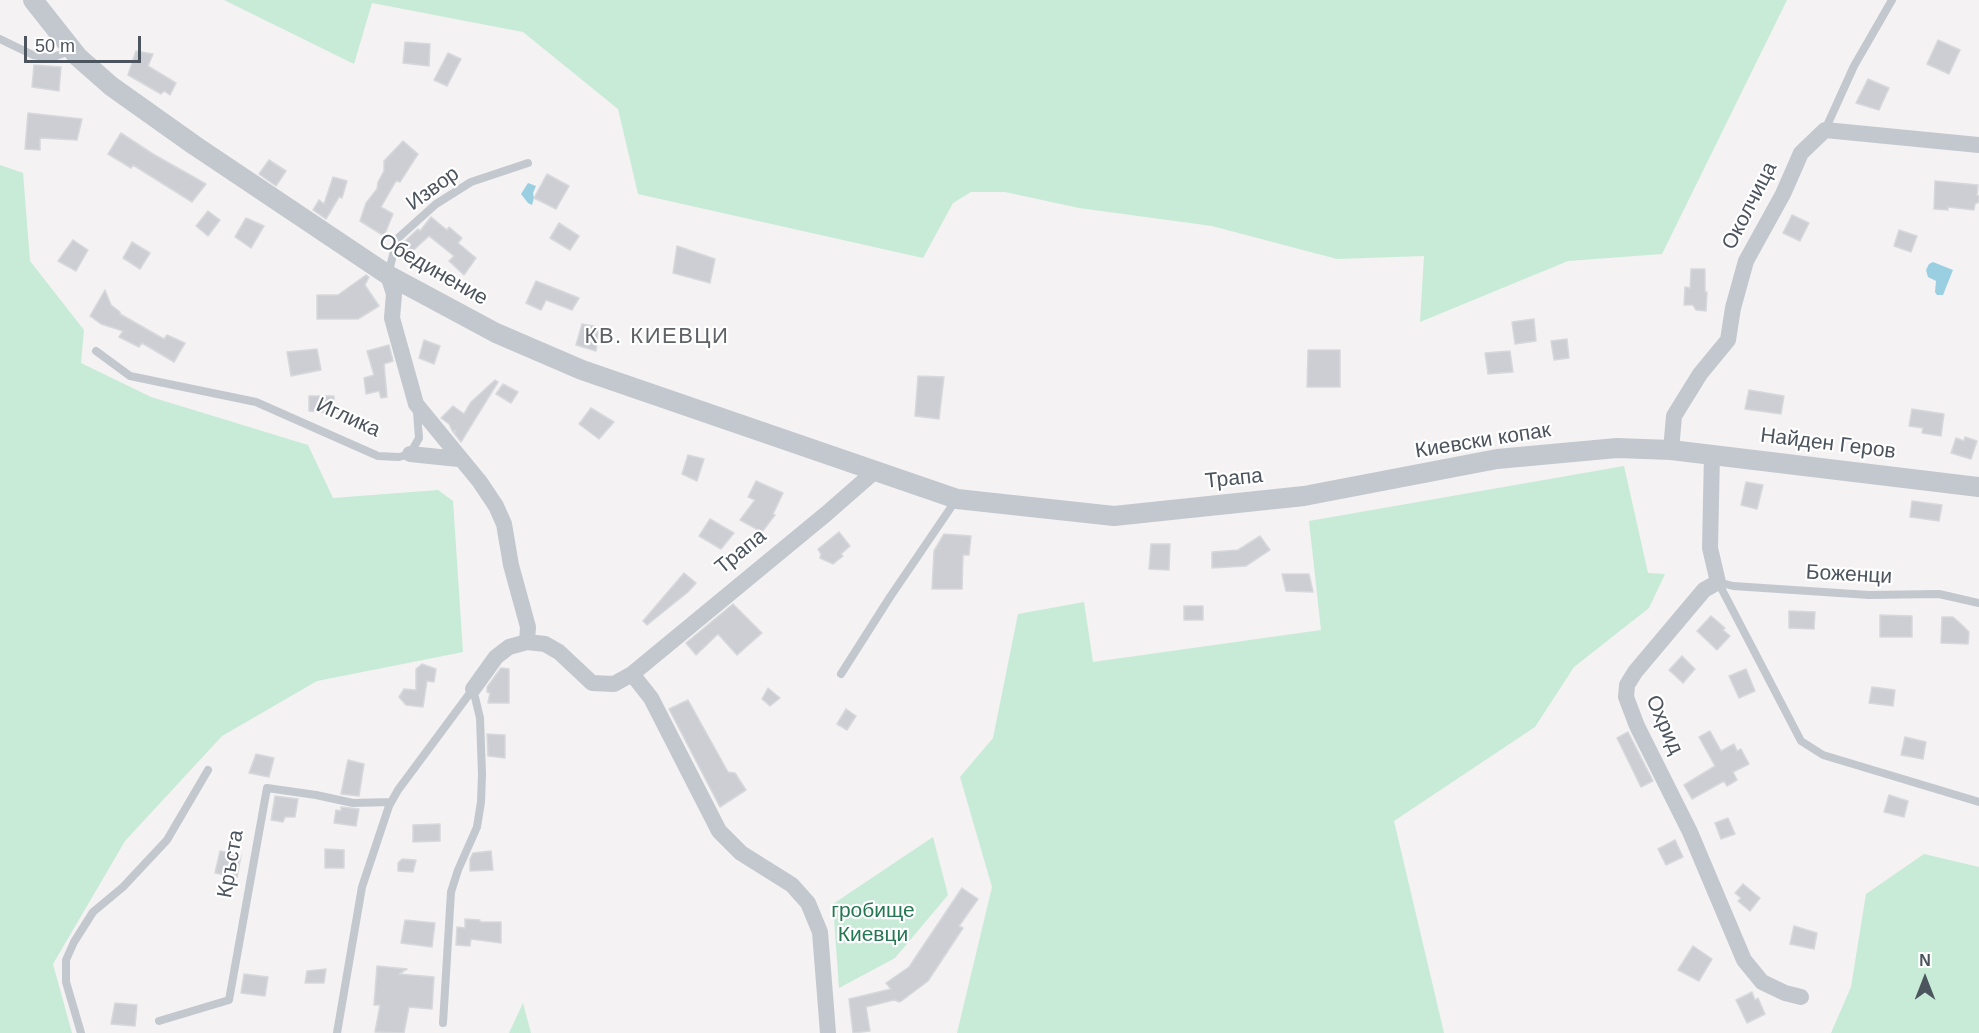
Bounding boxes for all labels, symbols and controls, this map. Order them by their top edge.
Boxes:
scale bar [27,24,144,62]
text: 50 m [35,36,75,56]
street label: Околчица [1717,158,1783,254]
street label: Извор [402,161,464,217]
street label: Обединение [374,229,492,311]
district label: КВ. КИЕВЦИ [585,324,729,350]
street label: Иглика [312,393,384,443]
street label: Киевски копак [1413,418,1553,464]
street label: Найден Геров [1759,423,1897,465]
street label: Трапа [1204,463,1264,495]
street label: Трапа [711,524,771,580]
street label: Боженци [1805,560,1893,590]
street label: Охрид [1640,691,1688,759]
street label: Кръста [213,828,249,900]
park label: гробище Киевци [831,898,915,948]
north arrow [1895,949,1955,1009]
text: N [1919,952,1931,969]

